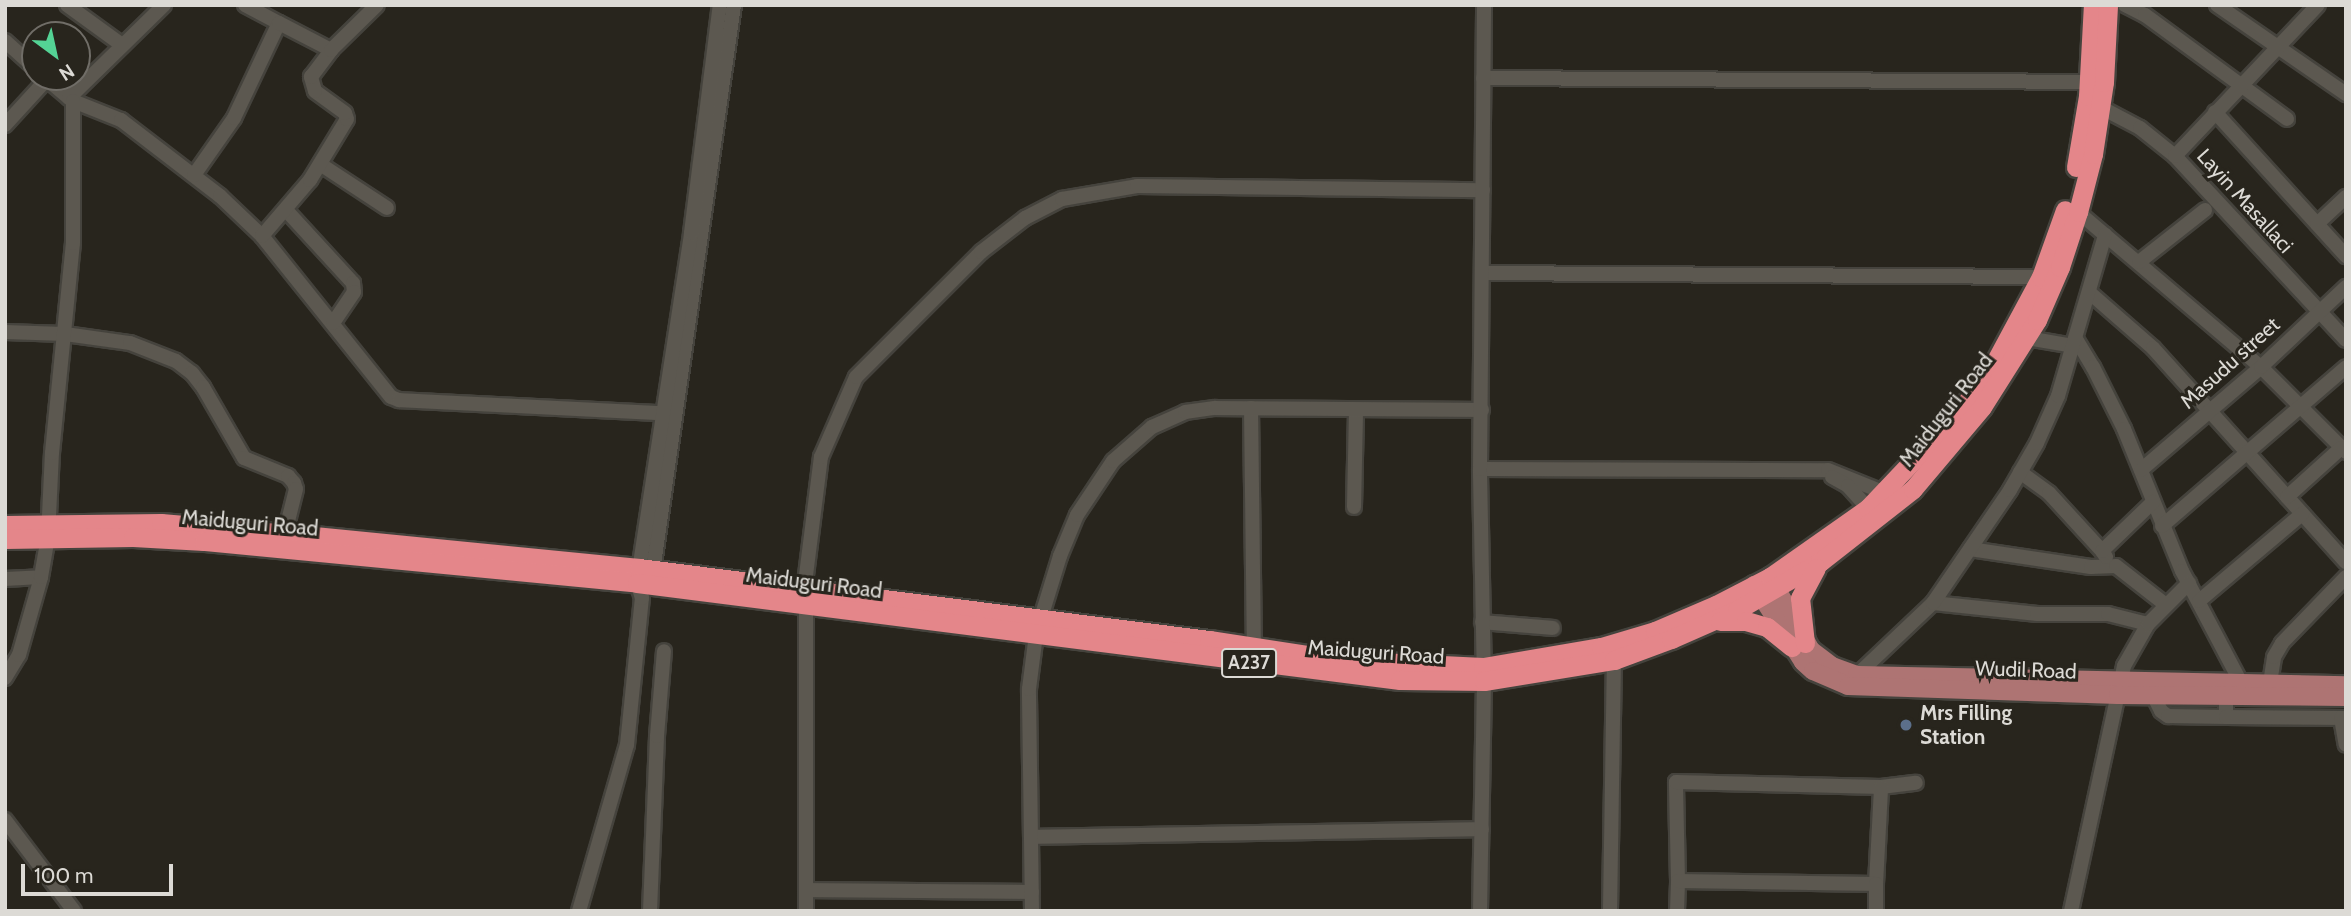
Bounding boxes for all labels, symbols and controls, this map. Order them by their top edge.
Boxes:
north arrow [21,21,91,91]
text: N [55,59,79,86]
street label: Layin Masallaci [2192,144,2298,258]
street label: Masudu street [2175,312,2285,414]
street label: Maiduguri Road [1894,348,1998,472]
street label: Maiduguri Road [181,504,319,542]
street label: Maiduguri Road [745,562,883,604]
street label: Maiduguri Road [1307,635,1445,669]
road number: A237 [1221,648,1277,678]
street label: Wudil Road [1975,656,2077,684]
place label: Mrs Filling Station [1920,700,2012,750]
marker: Mrs Filling Station [1898,717,1914,733]
scale bar [24,850,177,894]
text: 100 m [34,863,93,888]

